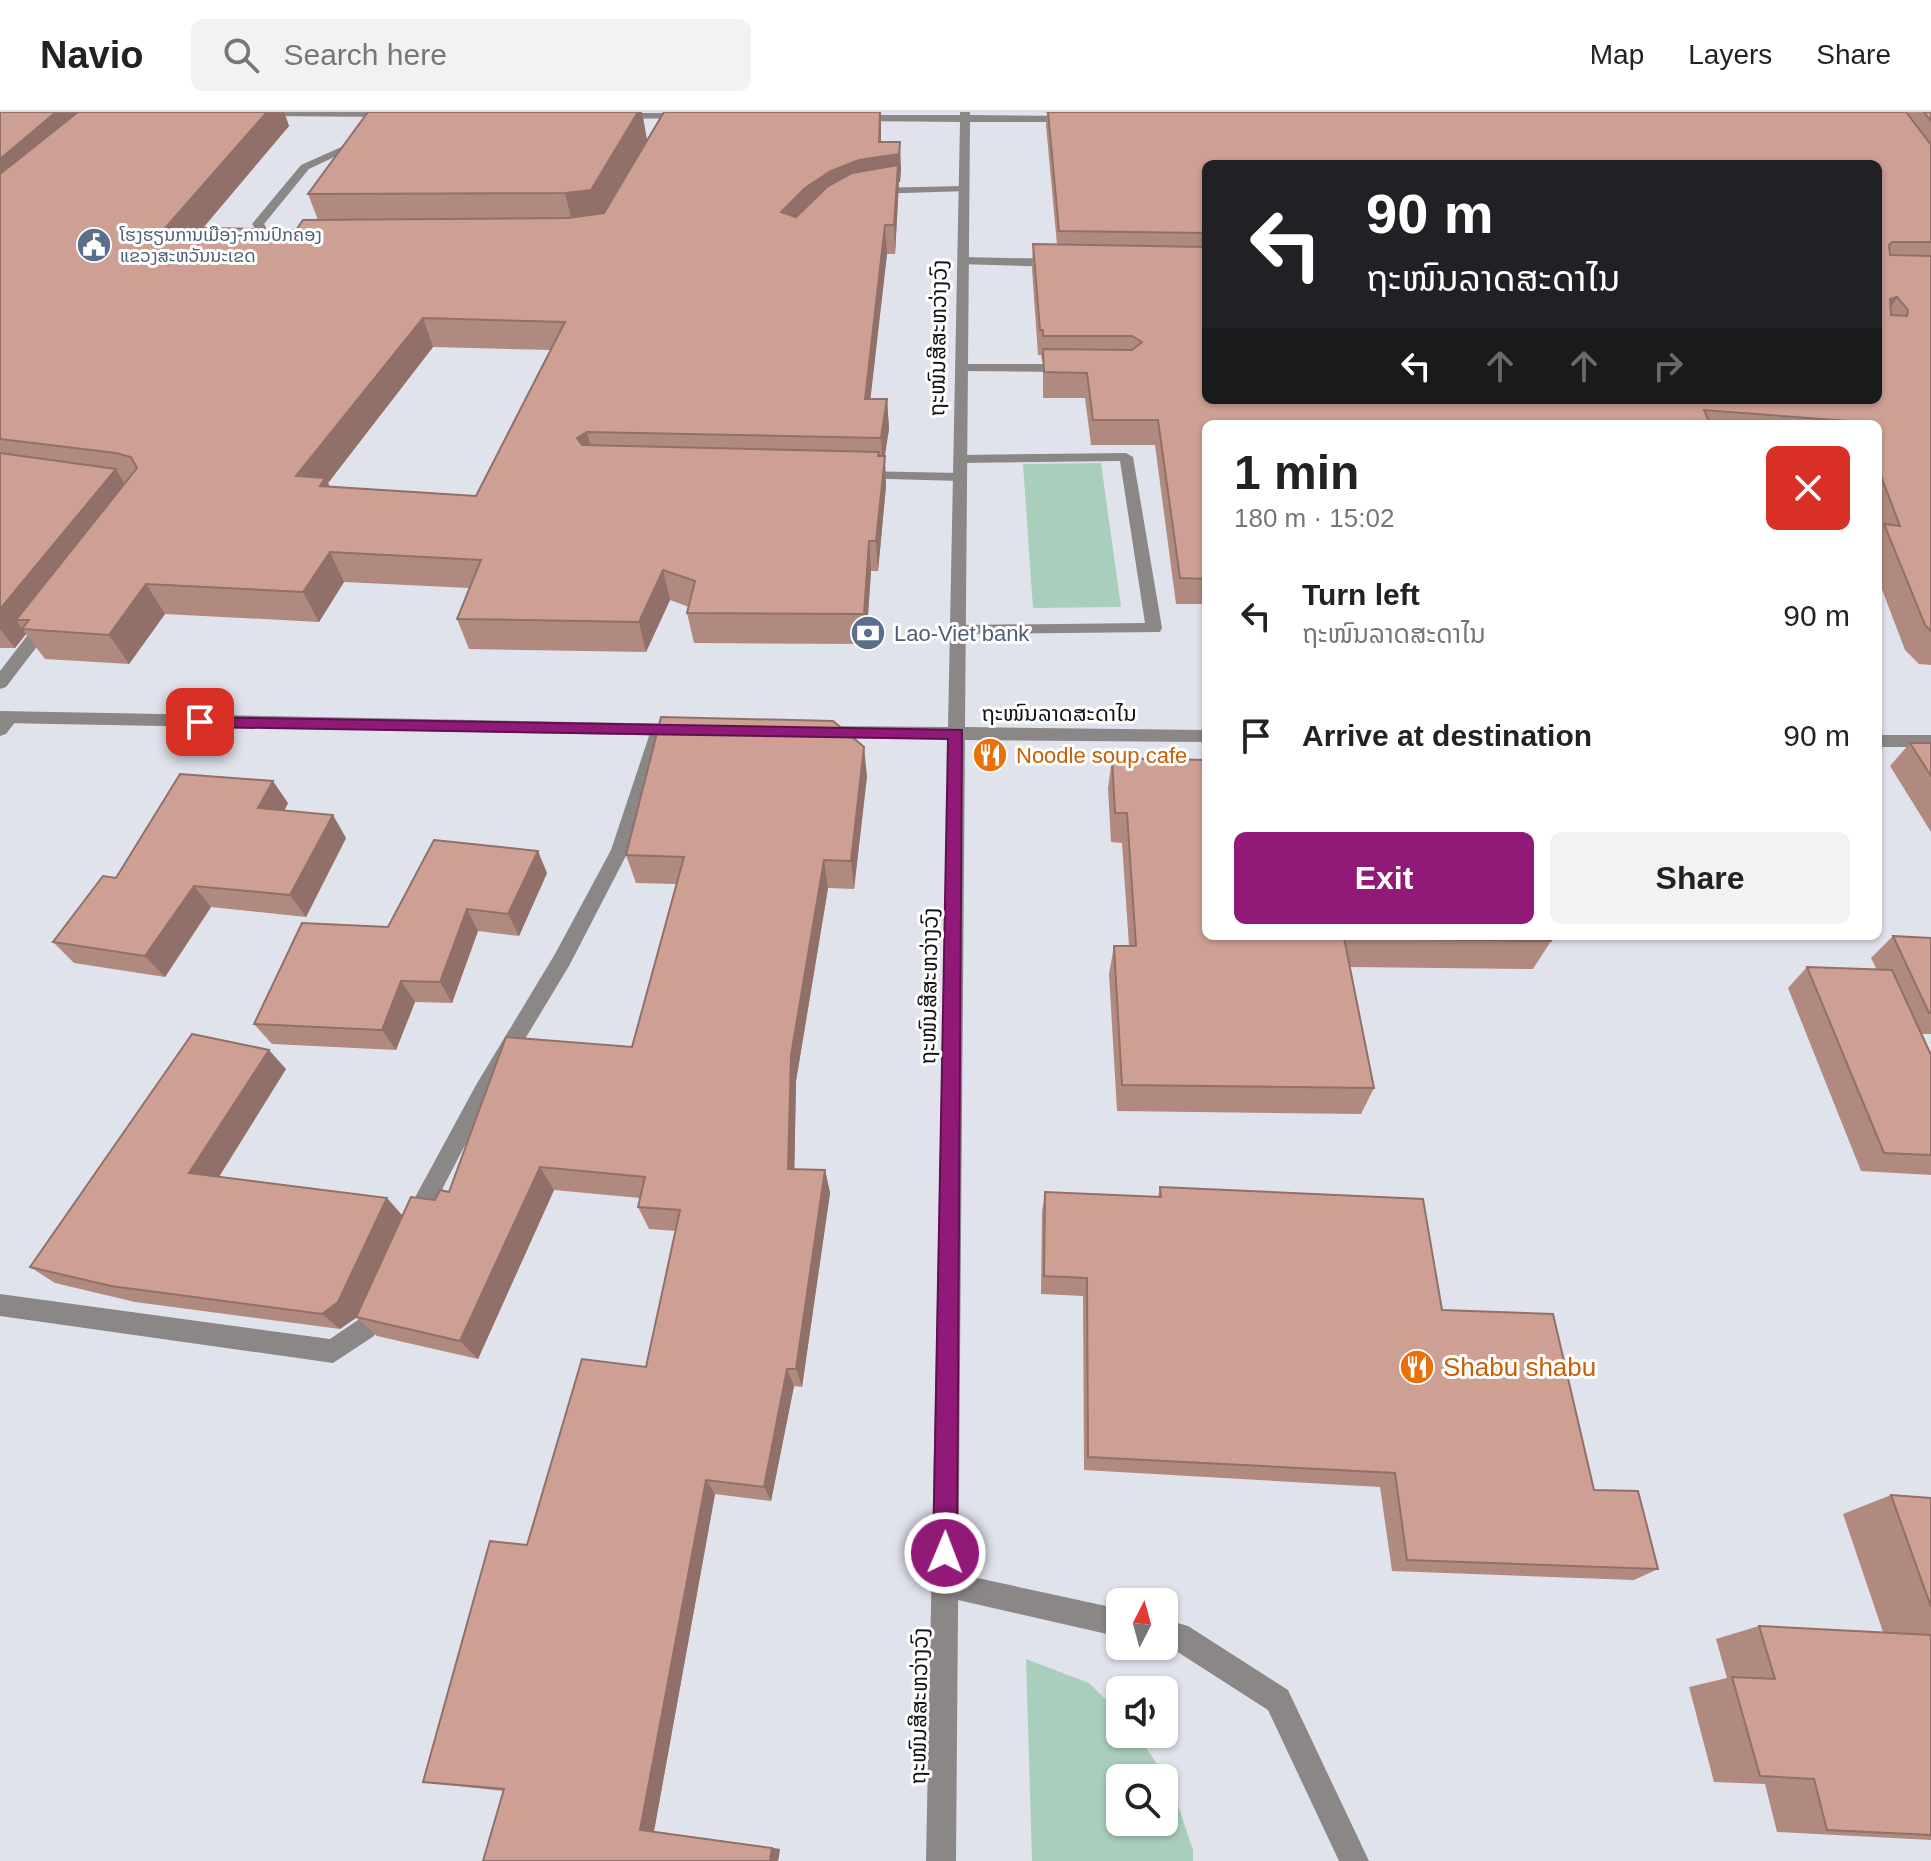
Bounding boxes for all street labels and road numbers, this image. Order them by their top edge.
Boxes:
street label: ຖະໜົນສີສະຫວ່າງວົງ [924,259,952,417]
street label: ຖະໜົນລາດສະດາໄນ [981,701,1137,726]
street label: ຖະໜົນສີສະຫວ່າງວົງ [915,907,943,1065]
street label: ຖະໜົນສີສະຫວ່າງວົງ [905,1627,933,1785]

